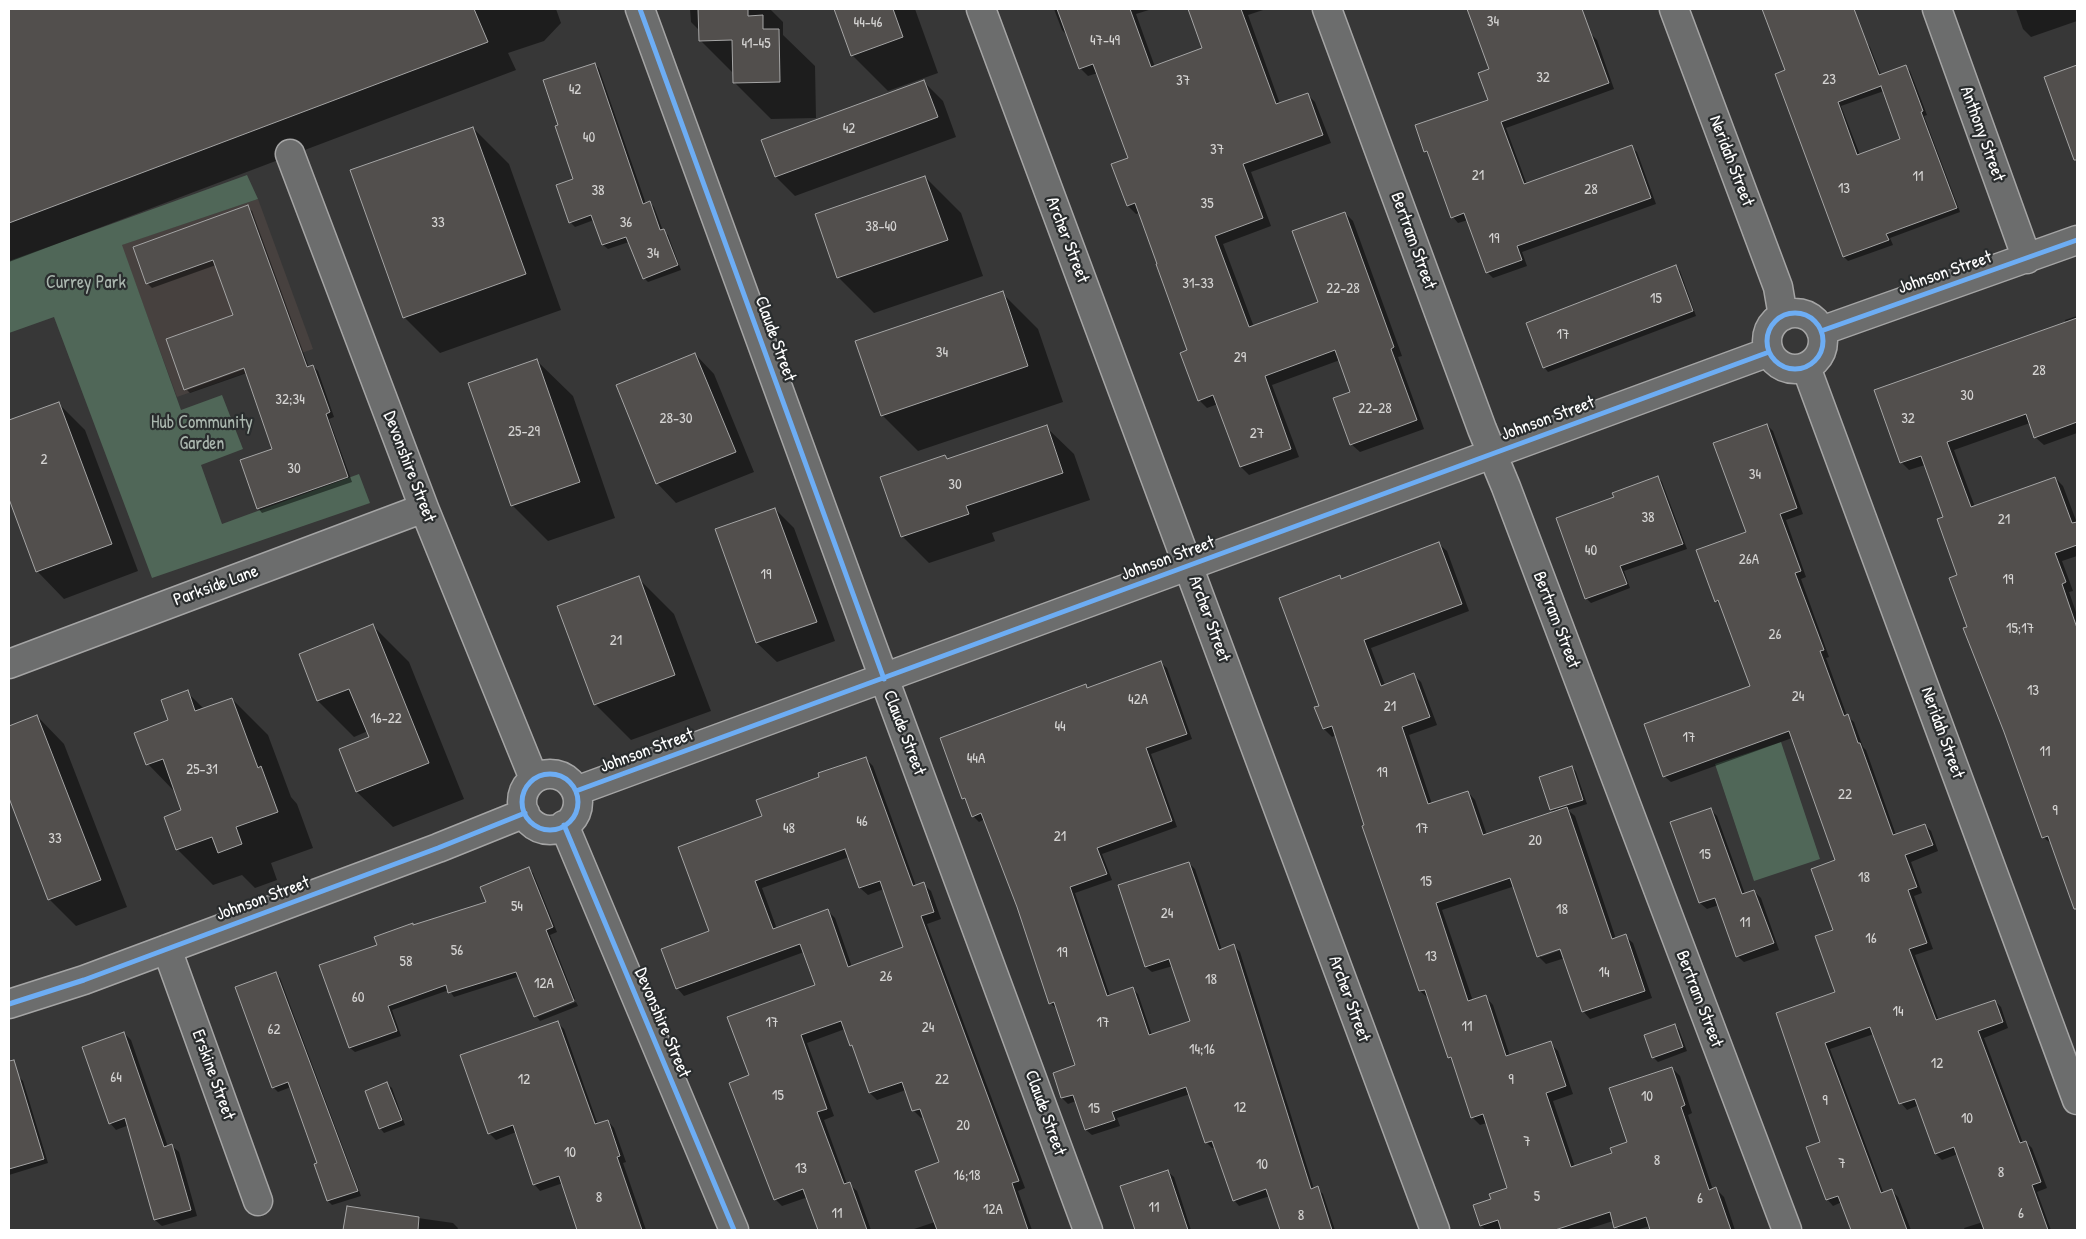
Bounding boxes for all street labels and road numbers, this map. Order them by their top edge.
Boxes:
street label: Anthony Street [1955,83,2009,185]
street label: Neridah Street [1704,113,1758,209]
street label: Bertram Street [1385,190,1441,292]
street label: Archer Street [1041,194,1093,286]
street label: Johnson Street [1895,247,1995,299]
street label: Claude Street [750,293,800,385]
street label: Johnson Street [1498,392,1598,446]
street label: Devonshire Street [378,409,440,525]
street label: Johnson Street [1118,532,1218,586]
street label: Parkside Lane [171,561,261,611]
street label: Bertram Street [1528,569,1584,671]
street label: Archer Street [1183,573,1235,665]
street label: Neridah Street [1916,684,1968,782]
street label: Claude Street [878,688,930,778]
street label: Johnson Street [597,724,697,778]
street label: Johnson Street [213,872,313,926]
street label: Bertram Street [1671,948,1727,1050]
street label: Archer Street [1323,953,1375,1045]
street label: Devonshire Street [629,965,695,1081]
street label: Erskine Street [187,1027,239,1123]
street label: Claude Street [1020,1067,1070,1159]

